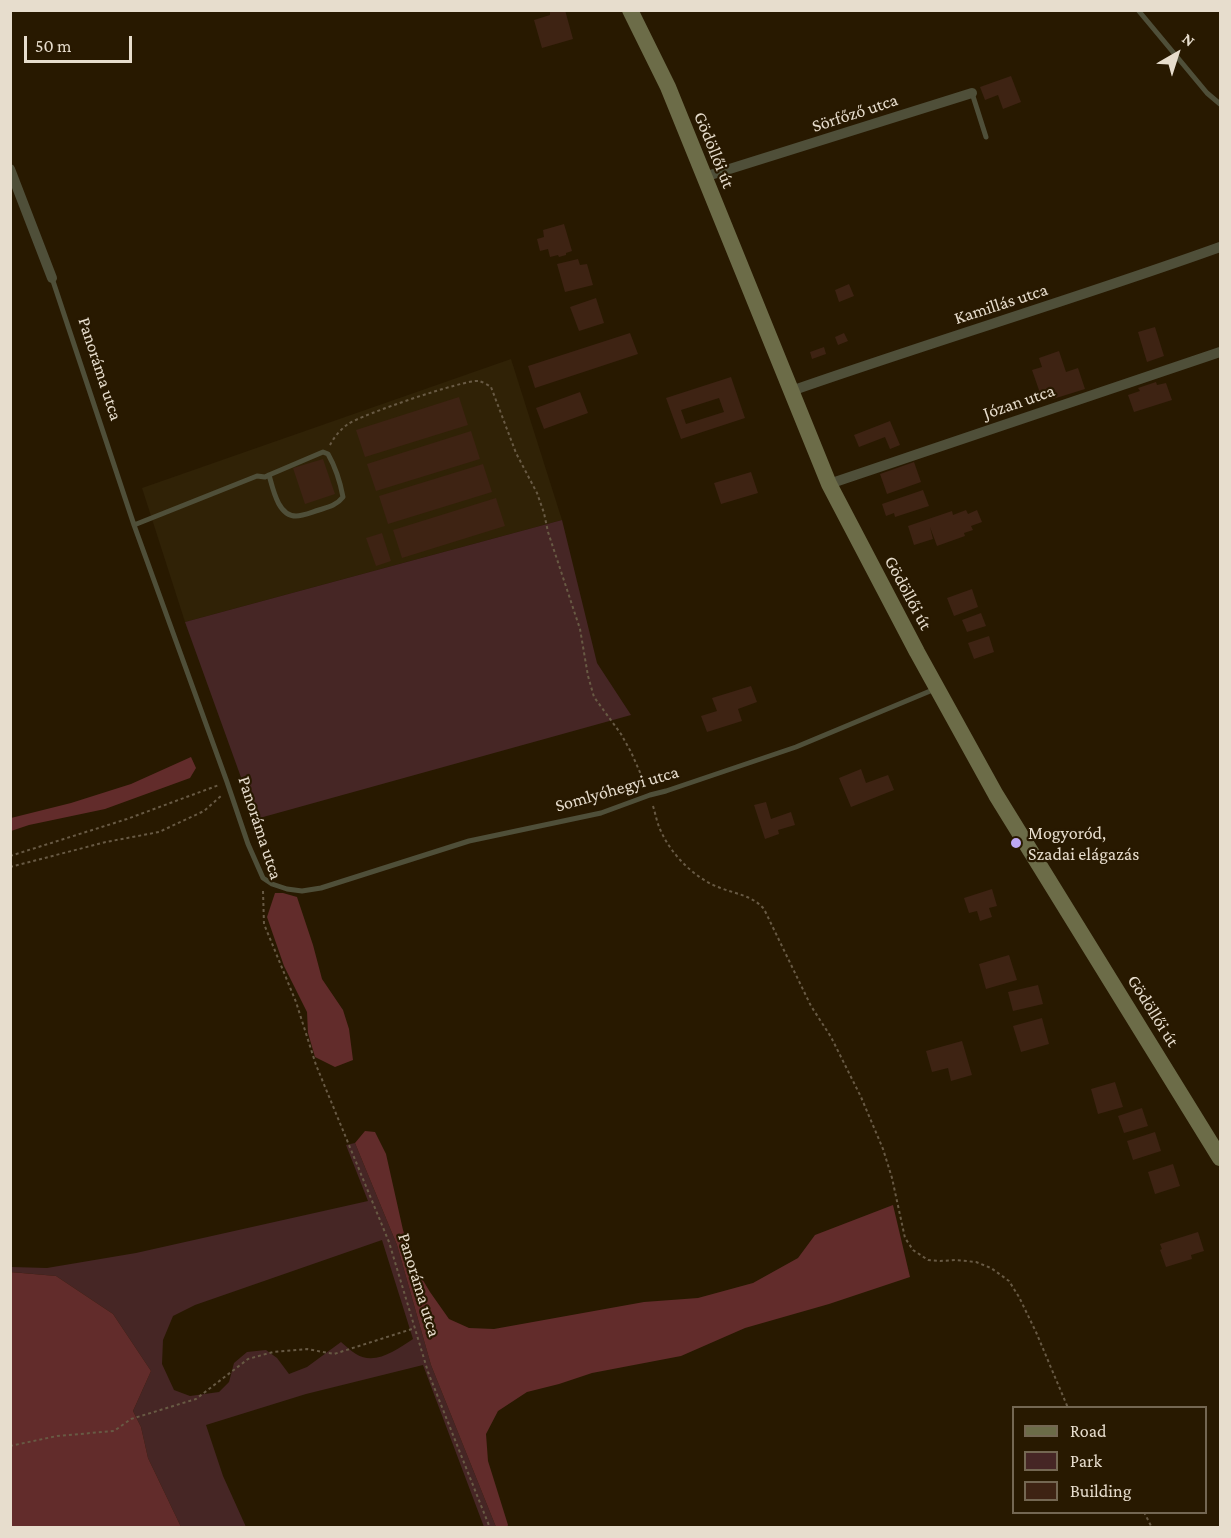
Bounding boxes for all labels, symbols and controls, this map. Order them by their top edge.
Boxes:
scale bar [27,24,135,62]
north arrow [1147,24,1207,84]
text: N [1179,30,1198,50]
text: 50 m [35,36,72,56]
street label: Sörfőző utca [809,89,901,137]
street label: Gödöllői út [689,109,739,191]
street label: Kamillás utca [951,279,1051,329]
street label: Panoráma utca [73,315,127,423]
street label: Józan utca [980,380,1058,424]
street label: Gödöllői út [880,552,936,634]
street label: Somlyóhegyi utca [553,761,681,817]
street label: Panoráma utca [233,774,287,882]
place label: Mogyoród, Szadai elágazás [1028,822,1139,864]
marker: Mogyoród, Szadai elágazás [1009,836,1023,850]
street label: Gödöllői út [1122,971,1184,1051]
street label: Panoráma utca [393,1230,445,1340]
legend [1012,1406,1207,1514]
text: Road [1070,1421,1107,1441]
text: Park [1070,1451,1102,1471]
text: Building [1070,1481,1131,1501]

